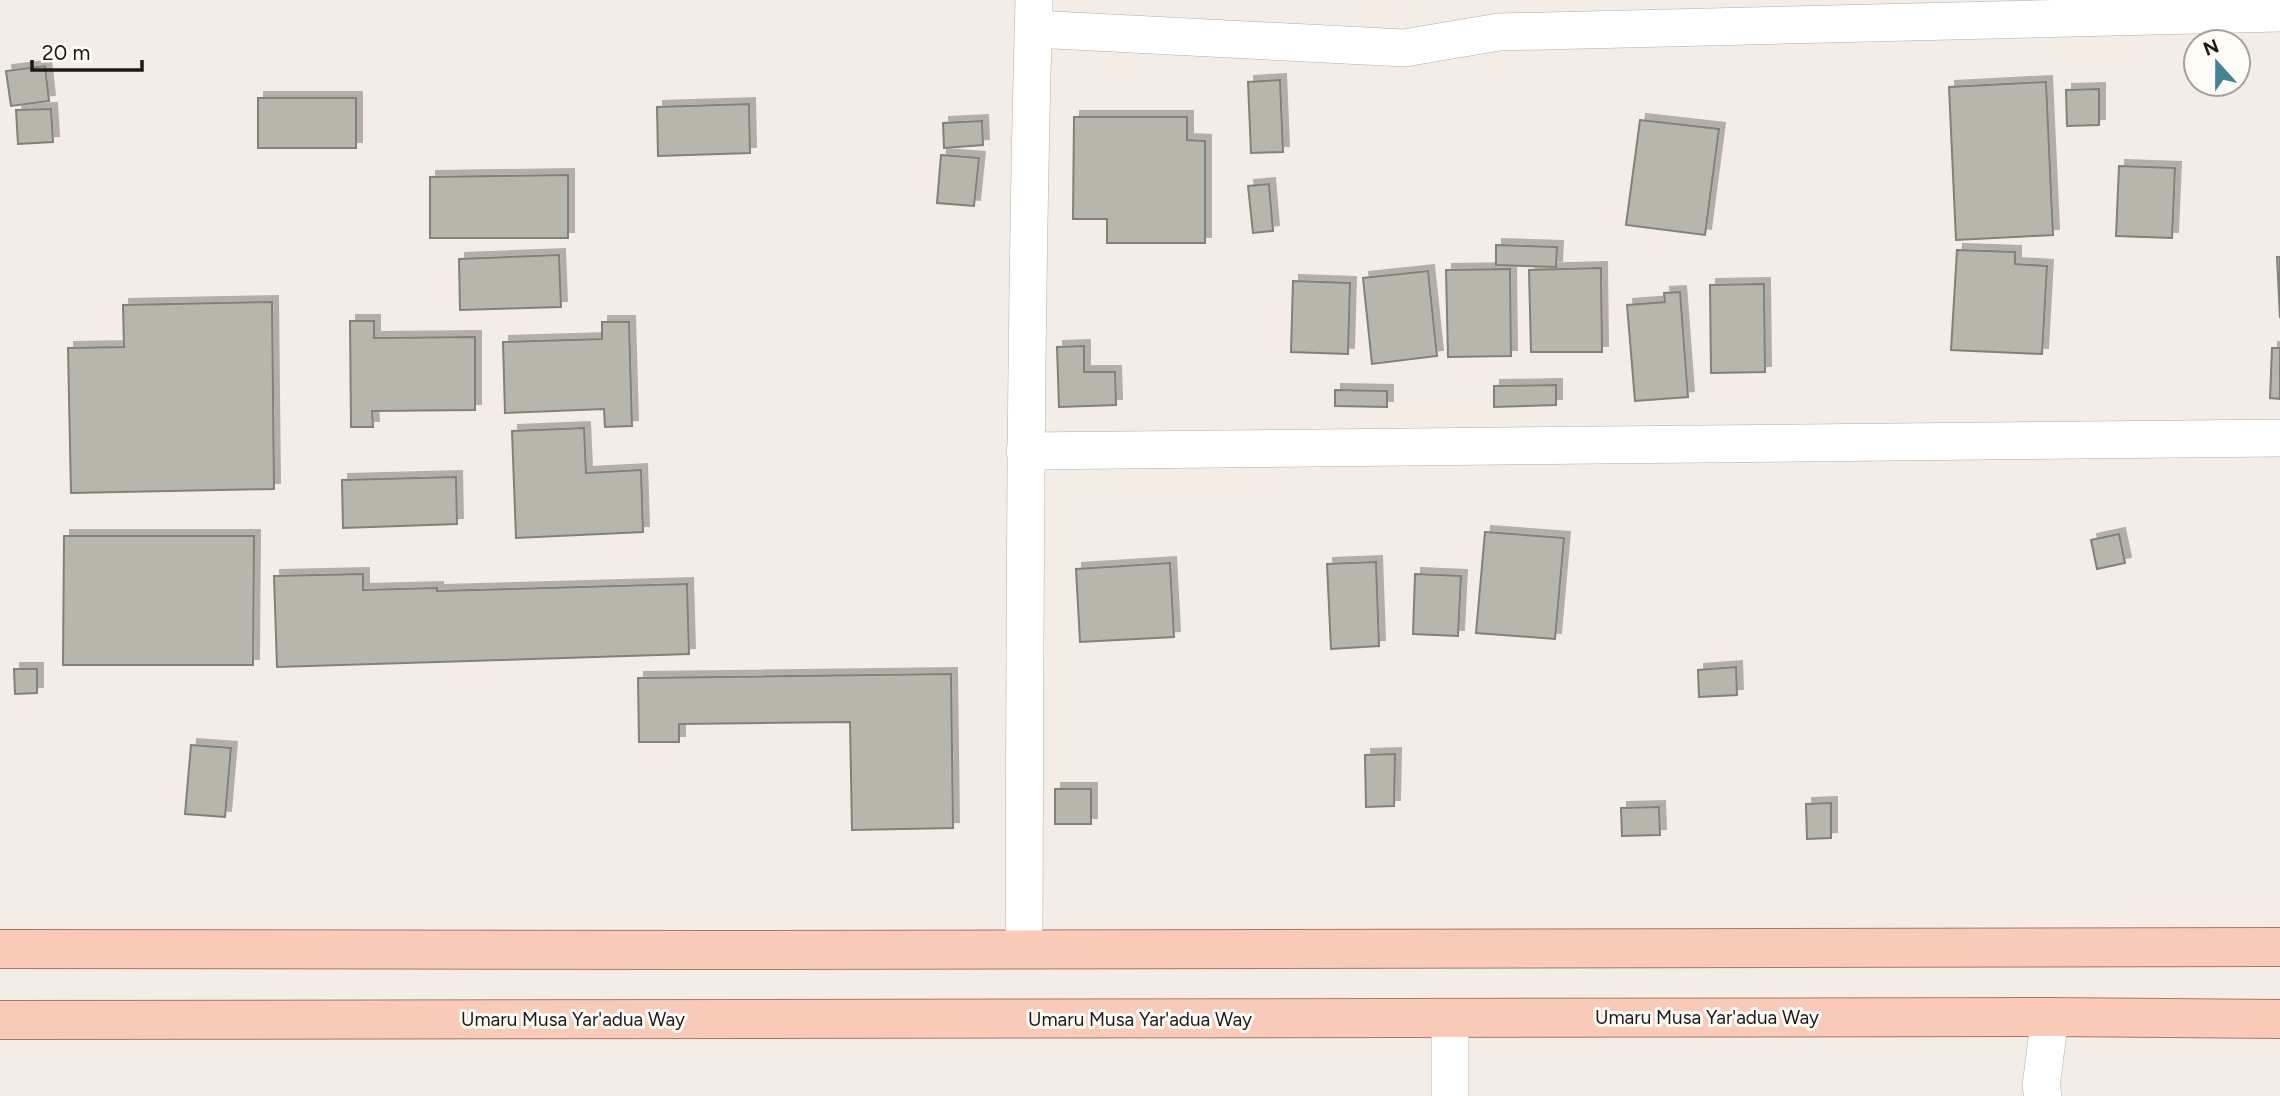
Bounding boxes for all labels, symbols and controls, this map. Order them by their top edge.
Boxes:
scale bar [32,28,142,72]
north arrow [2182,28,2252,98]
text: N [2200,34,2222,61]
text: 20 m [42,40,90,65]
street label: Umaru Musa Yar'adua Way [1595,1006,1819,1029]
street label: Umaru Musa Yar'adua Way [461,1008,685,1031]
street label: Umaru Musa Yar'adua Way [1028,1008,1252,1031]

